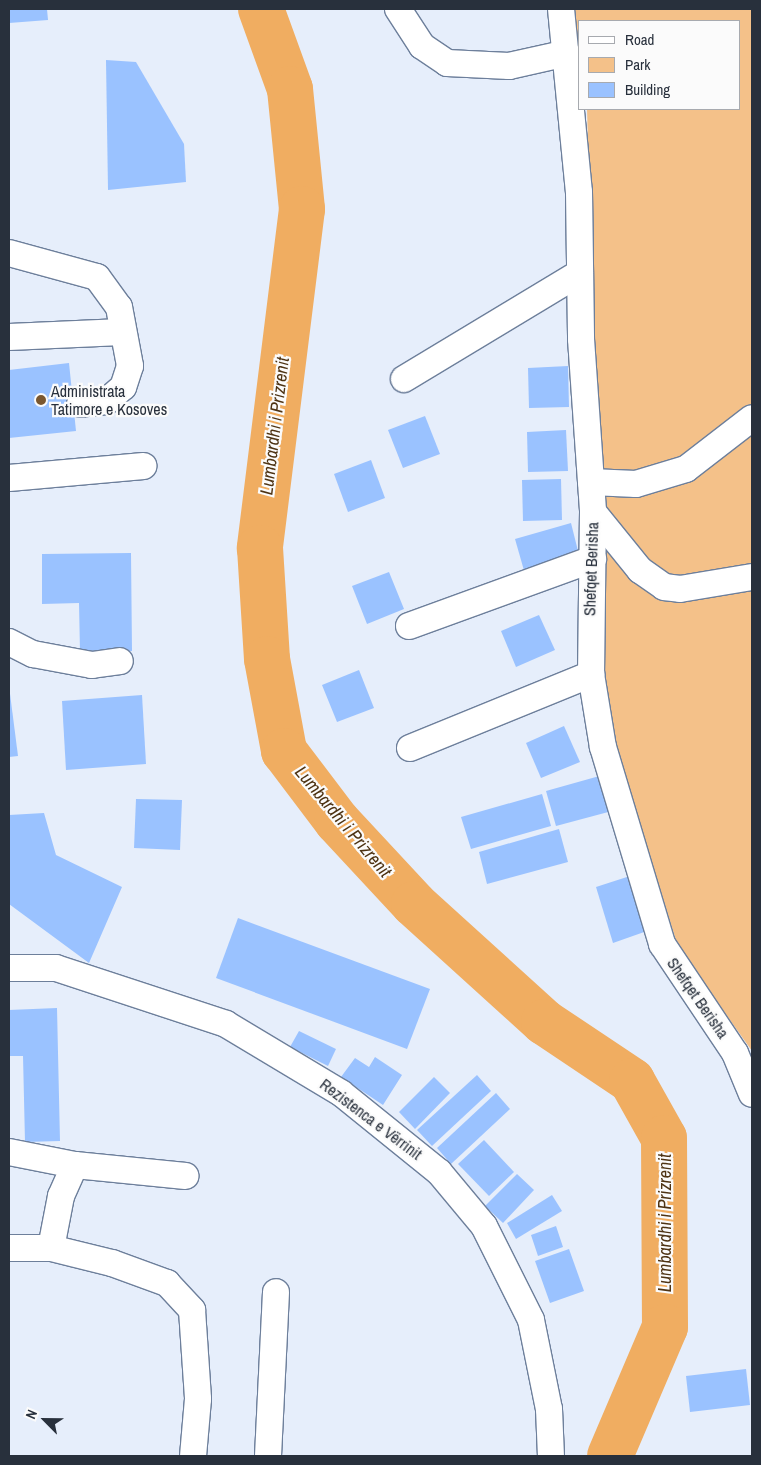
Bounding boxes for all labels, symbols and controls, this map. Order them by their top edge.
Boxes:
legend [578,20,741,110]
text: Road [625,29,654,50]
text: Park [625,54,650,75]
text: Building [625,79,670,100]
water label: Lumbardhi i Prizrenit [256,356,294,496]
place label: Administrata Tatimore e Kosoves [51,381,167,419]
marker: Administrata Tatimore e Kosoves [35,394,47,406]
street label: Shefqet Berisha [580,522,602,616]
water label: Lumbardhi i Prizrenit [290,762,396,882]
street label: Shefqet Berisha [663,954,733,1042]
street label: Rezistenca e Vërrinit [316,1074,426,1164]
water label: Lumbardhi i Prizrenit [654,1154,676,1292]
north arrow [20,1395,70,1445]
text: N [21,1407,41,1421]

